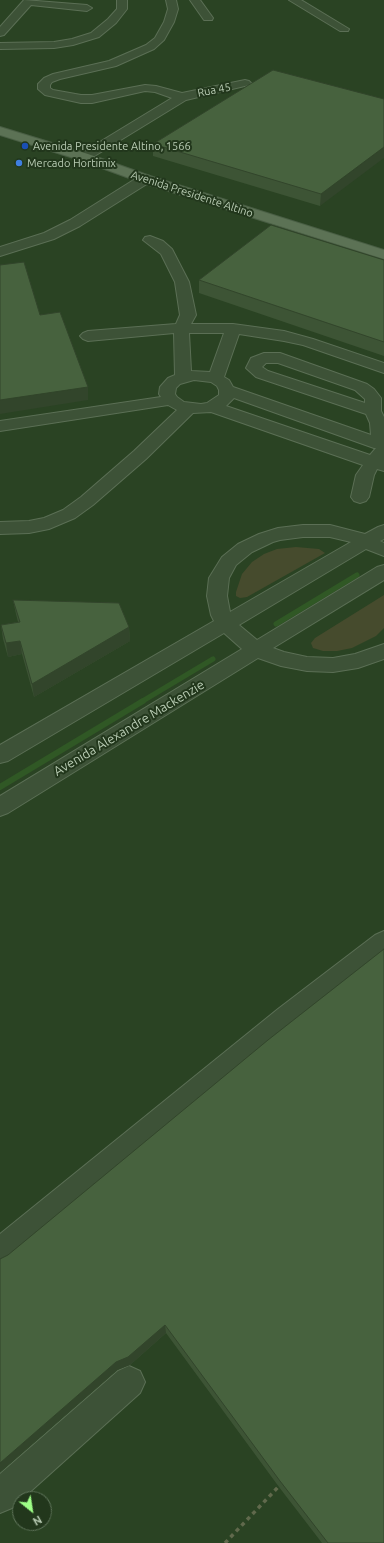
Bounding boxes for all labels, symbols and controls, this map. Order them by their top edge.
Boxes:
street label: Rua 45 [196,80,232,100]
place label: Avenida Presidente Altino, 1566 [33,139,191,153]
marker: Avenida Presidente Altino, 1566 [20,141,30,151]
place label: Mercado Hortimix [27,156,116,170]
marker: Mercado Hortimix [14,158,24,168]
street label: Avenida Presidente Altino [129,168,255,220]
street label: Avenida Alexandre Mackenzie [51,677,207,779]
north arrow [12,1491,52,1531]
text: N [31,1513,44,1528]

